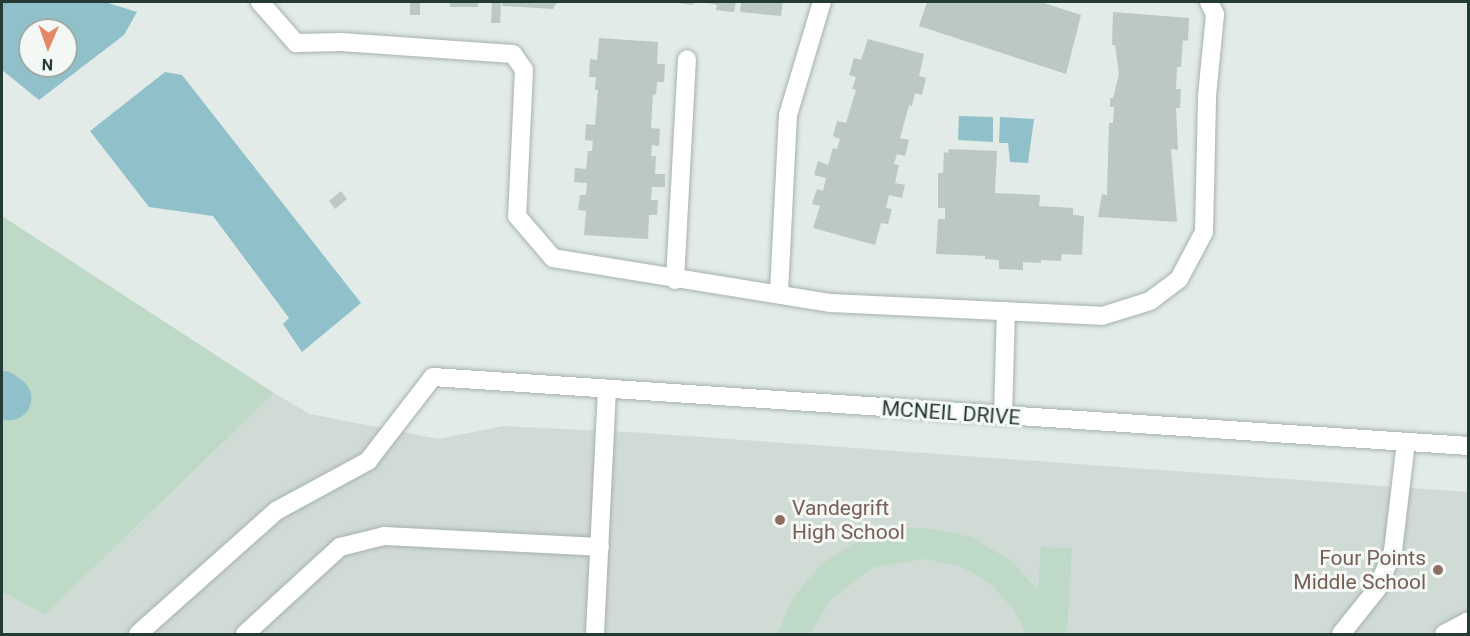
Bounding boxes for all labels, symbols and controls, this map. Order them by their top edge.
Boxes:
north arrow [18,18,78,78]
text: N [41,55,53,74]
street label: MCNEIL DRIVE [881,396,1021,430]
place label: Vandegrift High School [792,495,905,545]
marker: Vandegrift High School [773,513,787,527]
place label: Four Points Middle School [1293,545,1426,595]
marker: Four Points Middle School [1431,563,1445,577]

